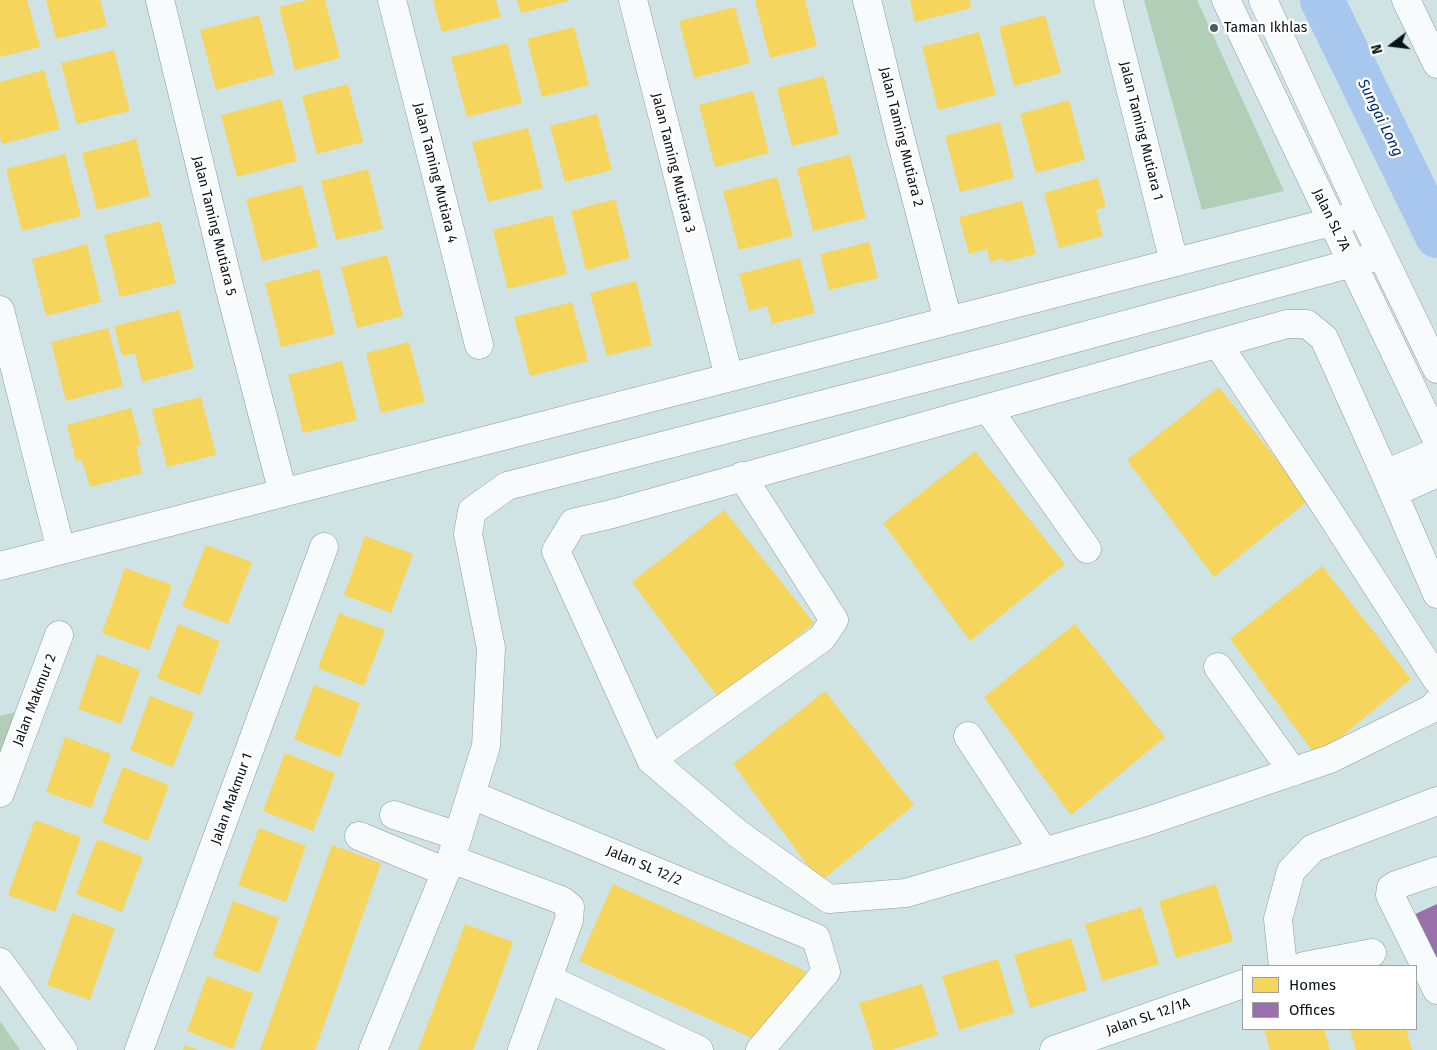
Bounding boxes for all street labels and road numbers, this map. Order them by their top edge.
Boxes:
street label: Jalan Taming Mutiara 1 [1116,60,1166,202]
street label: Jalan Taming Mutiara 2 [876,65,926,209]
street label: Jalan Taming Mutiara 3 [647,91,699,235]
street label: Jalan Taming Mutiara 4 [409,101,461,245]
street label: Jalan Taming Mutiara 5 [188,154,240,298]
street label: Jalan SL 7A [1309,186,1353,254]
street label: Jalan Makmur 2 [10,652,60,748]
street label: Jalan Makmur 1 [208,751,256,847]
street label: Jalan SL 12/2 [604,843,684,889]
street label: Jalan SL 12/1A [1104,995,1192,1039]

